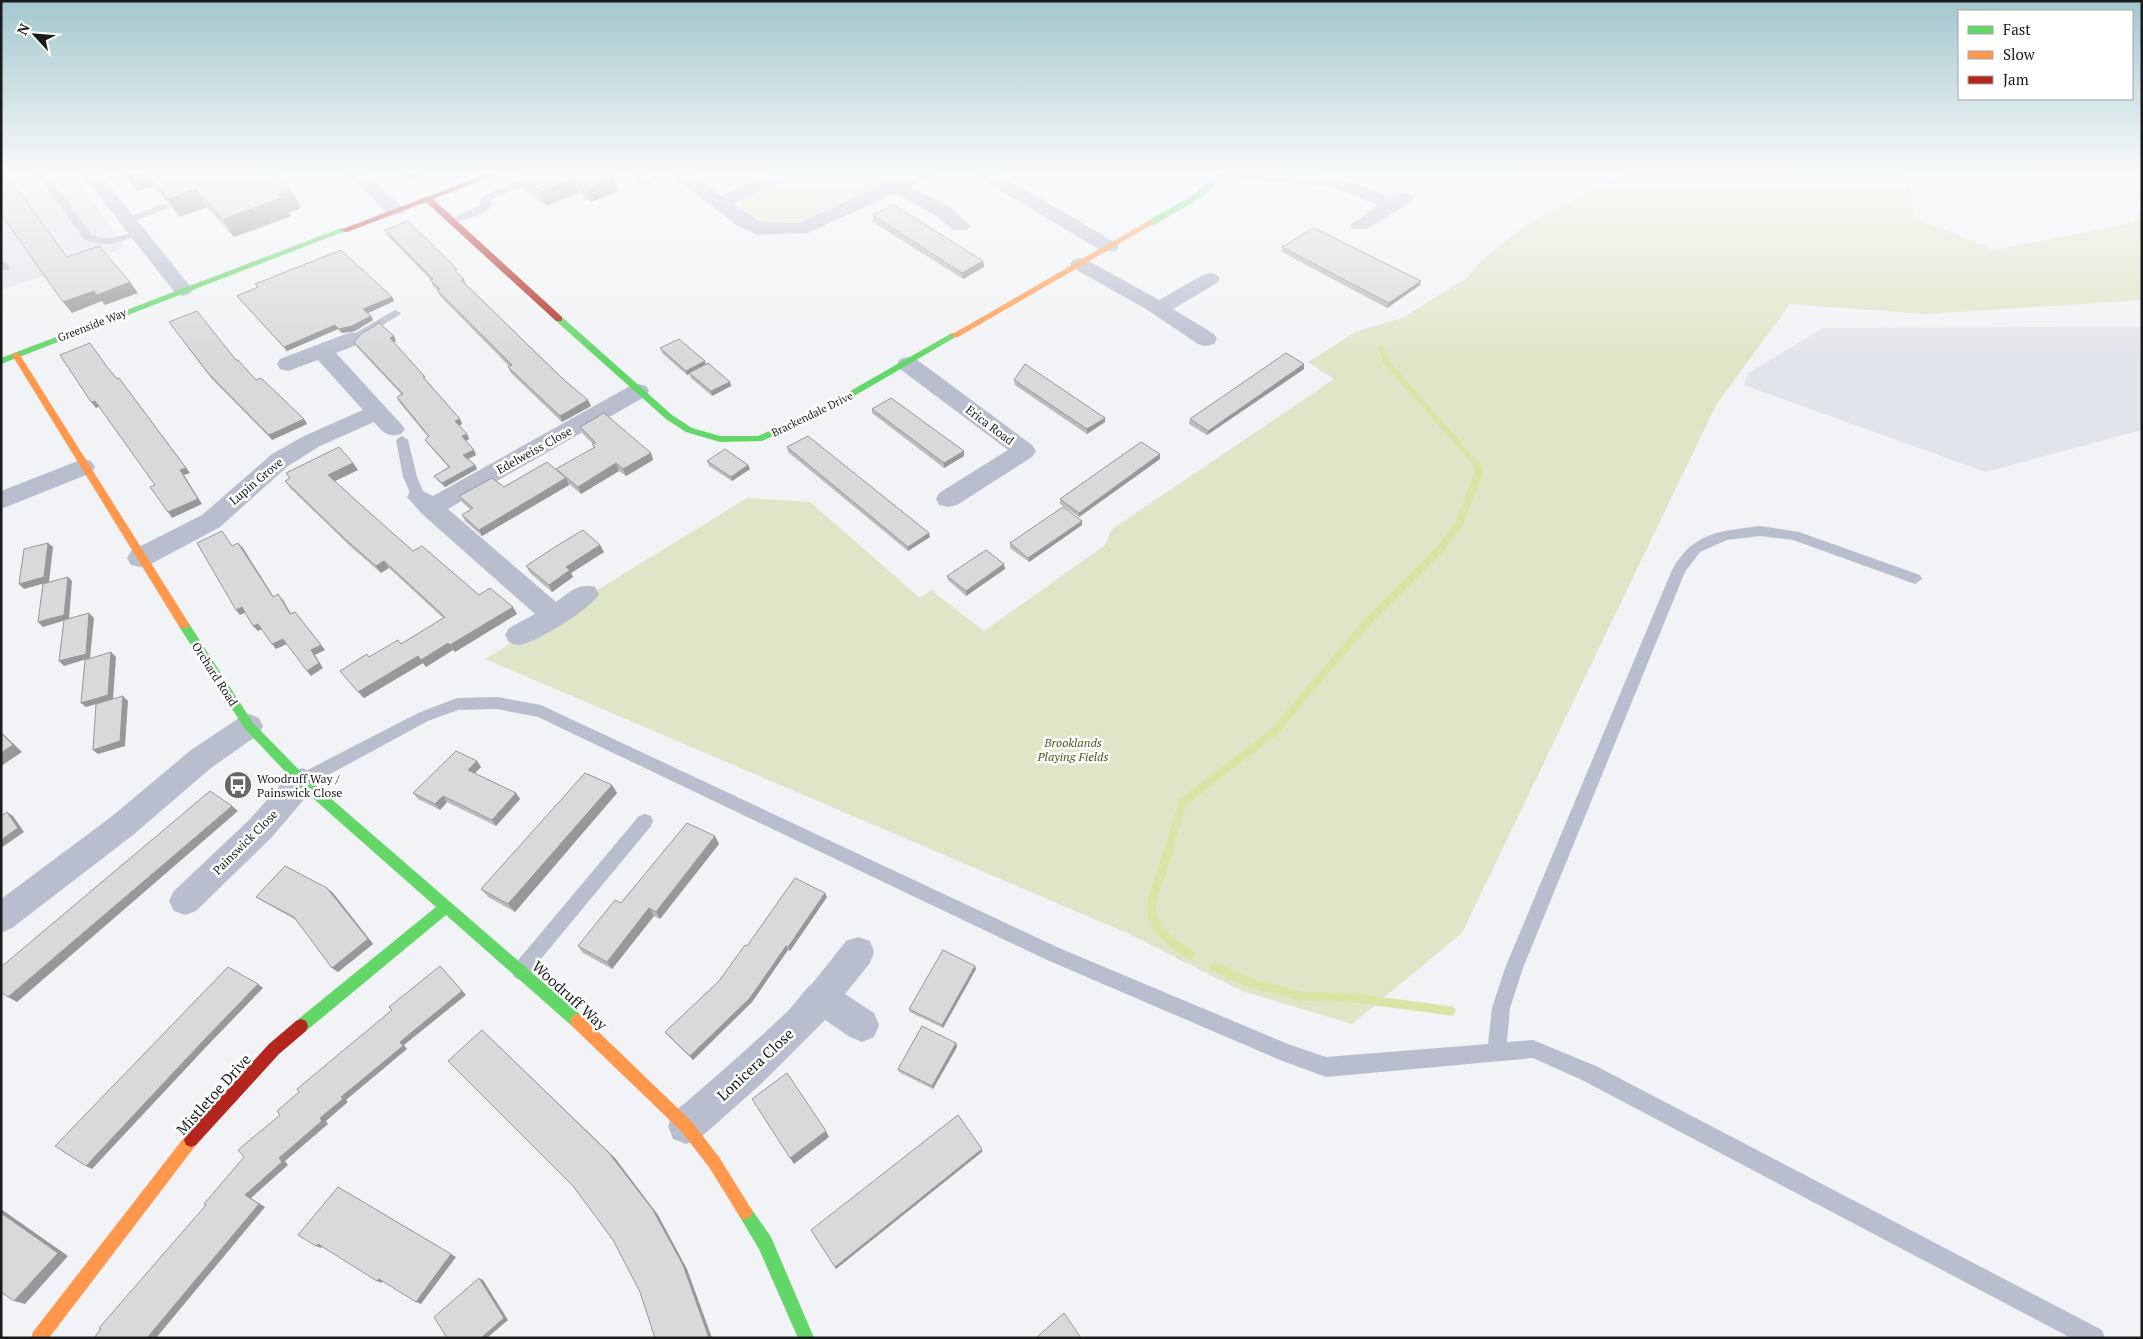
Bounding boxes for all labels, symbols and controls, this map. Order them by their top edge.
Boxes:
north arrow [10,10,60,60]
legend [1958,10,2133,100]
text: Fast [2003,19,2031,39]
text: N [12,20,34,38]
text: Slow [2003,44,2036,64]
text: Jam [2003,69,2029,89]
street label: Greenside Way [56,305,129,345]
street label: Brackendale Drive [769,388,855,440]
street label: Erica Road [963,402,1017,448]
street label: Edelweiss Close [494,423,574,477]
street label: Lupin Grove [226,454,286,508]
street label: Orchard Road [189,639,241,709]
park label: Brooklands Playing Fields [1037,735,1108,764]
bus stop icon: Woodruff Way / Painswick Close [223,770,253,800]
place label: Woodruff Way / Painswick Close [257,771,342,800]
street label: Painswick Close [210,807,280,877]
street label: Woodruff Way [528,956,612,1034]
street label: Lonicera Close [712,1023,798,1105]
street label: Mistletoe Drive [171,1049,255,1139]

